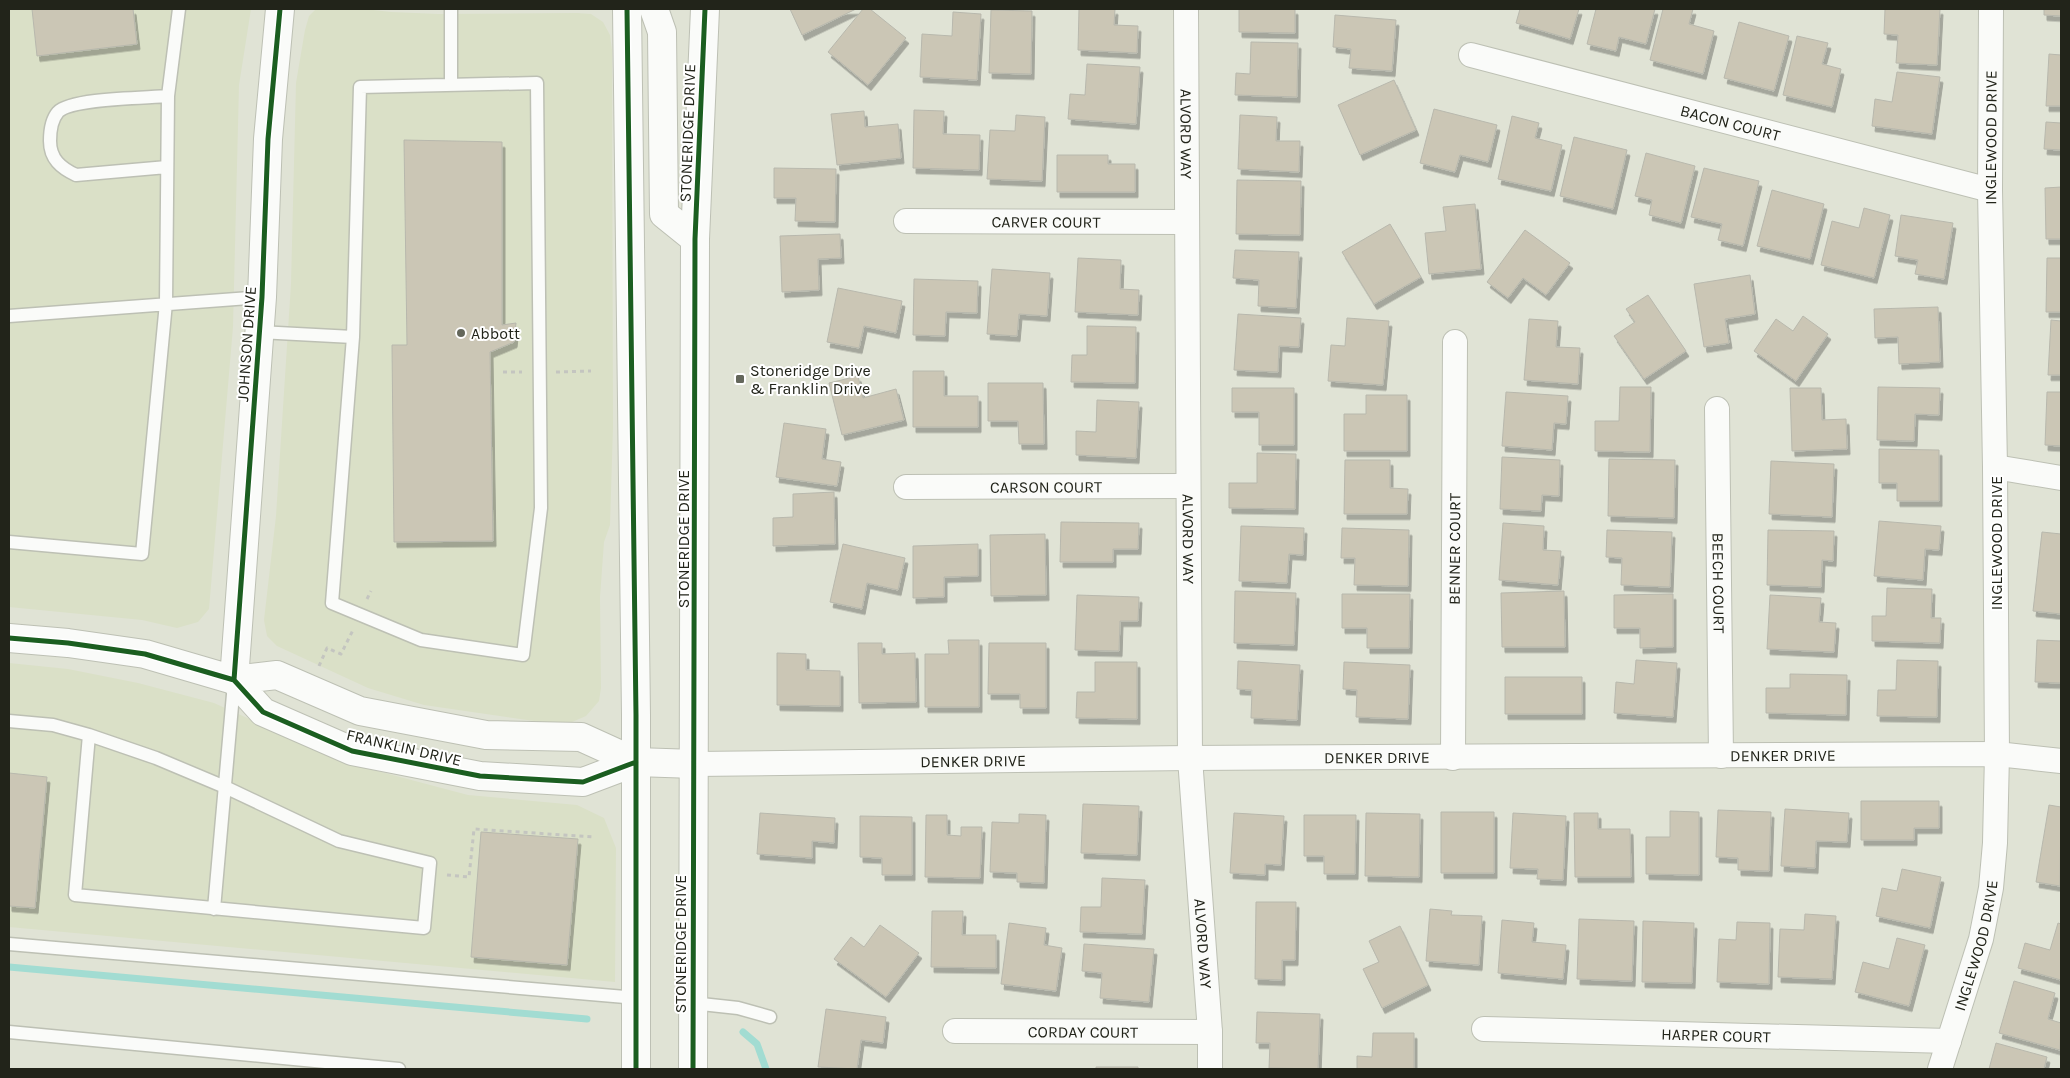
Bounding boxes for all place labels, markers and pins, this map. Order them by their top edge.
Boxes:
place label: Abbott [471,324,520,343]
marker: Abbott [455,327,467,339]
place label: Stoneridge Drive & Franklin Drive [750,361,871,398]
marker: Stoneridge Drive & Franklin Drive [734,373,746,385]

